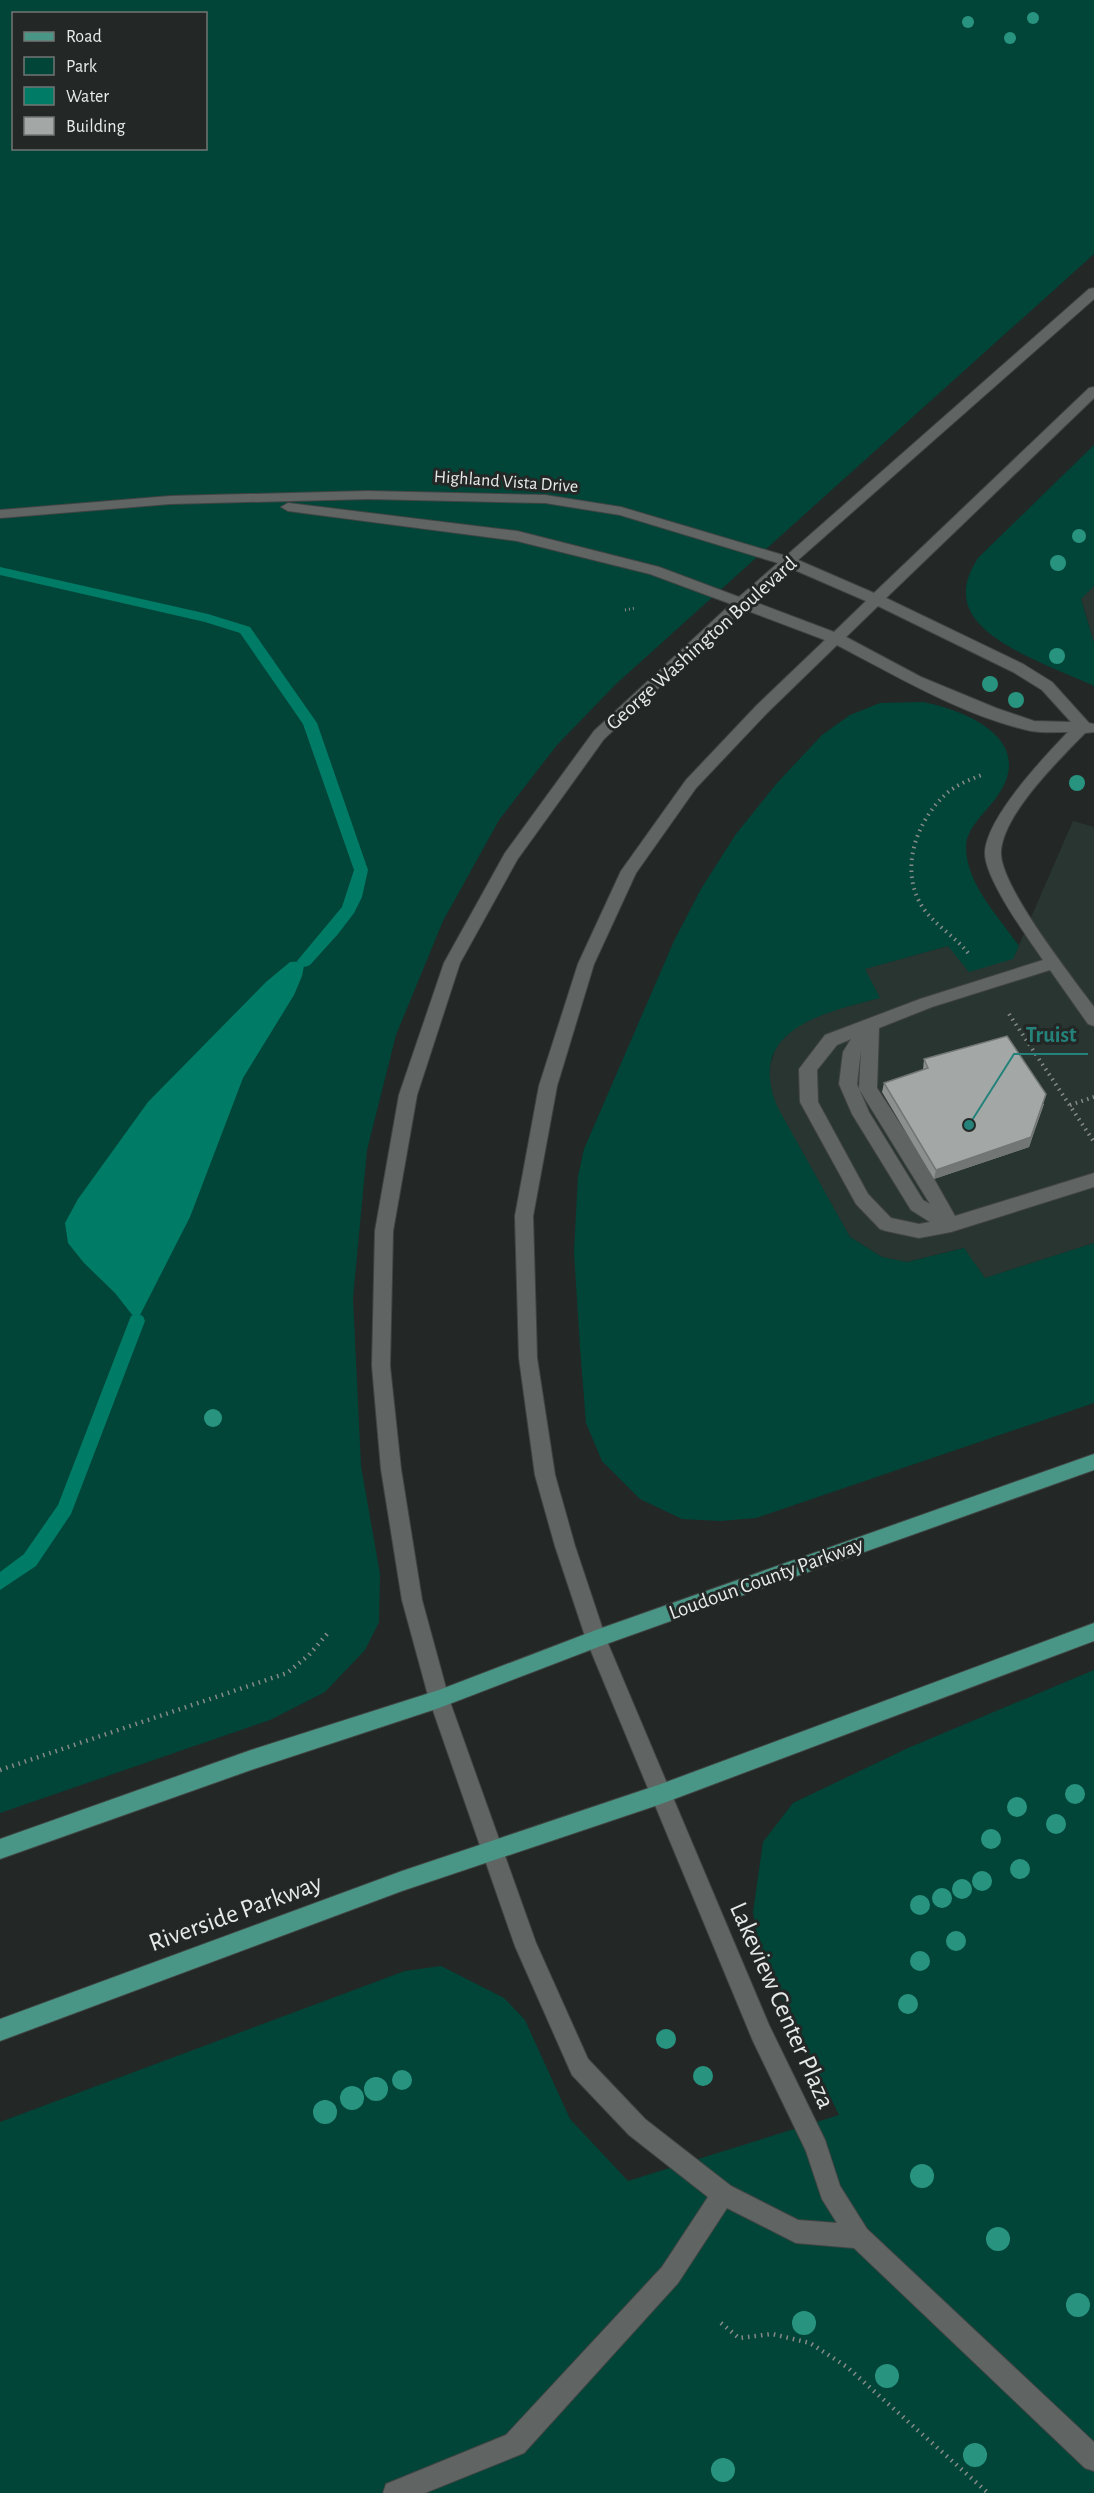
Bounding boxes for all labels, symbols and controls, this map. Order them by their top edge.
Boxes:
legend [12,12,207,150]
text: Road [66,28,102,46]
text: Park [66,58,98,76]
text: Water [66,88,109,106]
text: Building [66,118,126,136]
street label: Highland Vista Drive [433,468,579,496]
street label: George Washington Boulevard [602,553,800,734]
callout: Truist [1014,1014,1088,1054]
text: Truist [1026,1024,1077,1046]
street label: Loudoun County Parkway [666,1534,866,1623]
street label: Riverside Parkway [145,1870,325,1956]
street label: Lakeview Center Plaza [725,1898,839,2113]

